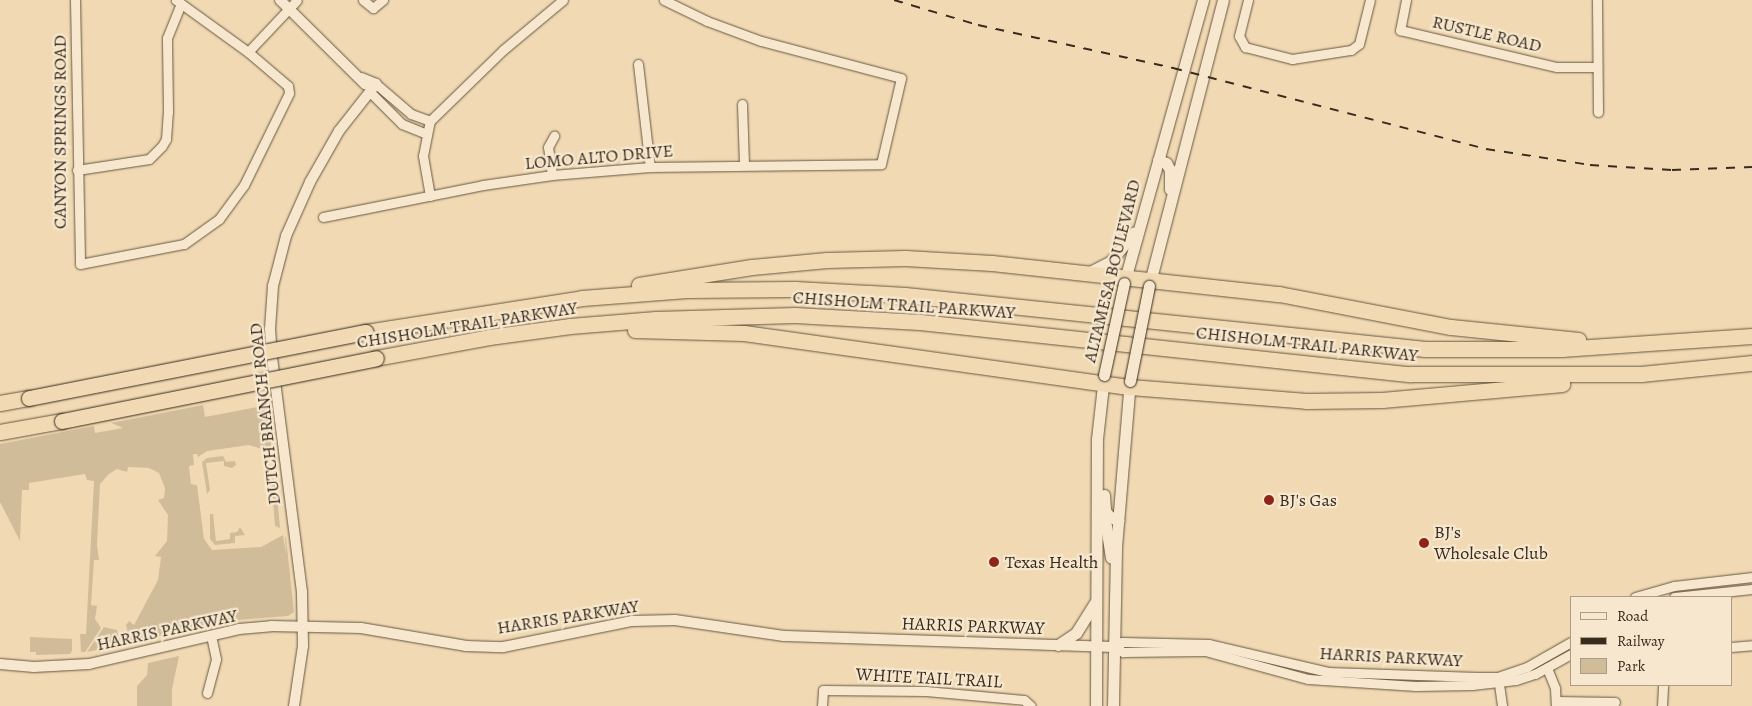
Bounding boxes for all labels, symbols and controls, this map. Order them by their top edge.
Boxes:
street label: RUSTLE ROAD [1430,11,1544,57]
street label: CANYON SPRINGS ROAD [49,35,71,229]
street label: LOMO ALTO DRIVE [524,140,674,174]
street label: ALTAMESA BOULEVARD [1079,177,1145,365]
street label: CHISHOLM TRAIL PARKWAY [792,286,1016,324]
street label: CHISHOLM TRAIL PARKWAY [355,297,579,353]
street label: DUTCH BRANCH ROAD [245,322,285,506]
street label: CHISHOLM TRAIL PARKWAY [1195,322,1419,366]
place label: BJ's Gas [1279,489,1337,511]
marker: BJ's Gas [1263,494,1275,506]
place label: BJ's Wholesale Club [1434,522,1548,564]
marker: BJ's Wholesale Club [1418,537,1430,549]
place label: Texas Health [1005,551,1098,573]
marker: Texas Health [987,555,1001,569]
street label: HARRIS PARKWAY [496,595,640,639]
legend [1570,596,1732,686]
street label: HARRIS PARKWAY [95,605,239,655]
text: Road [1617,606,1648,626]
street label: HARRIS PARKWAY [901,613,1045,639]
text: Railway [1617,631,1664,651]
street label: HARRIS PARKWAY [1319,642,1463,672]
text: Park [1617,656,1645,676]
street label: WHITE TAIL TRAIL [855,663,1003,693]

